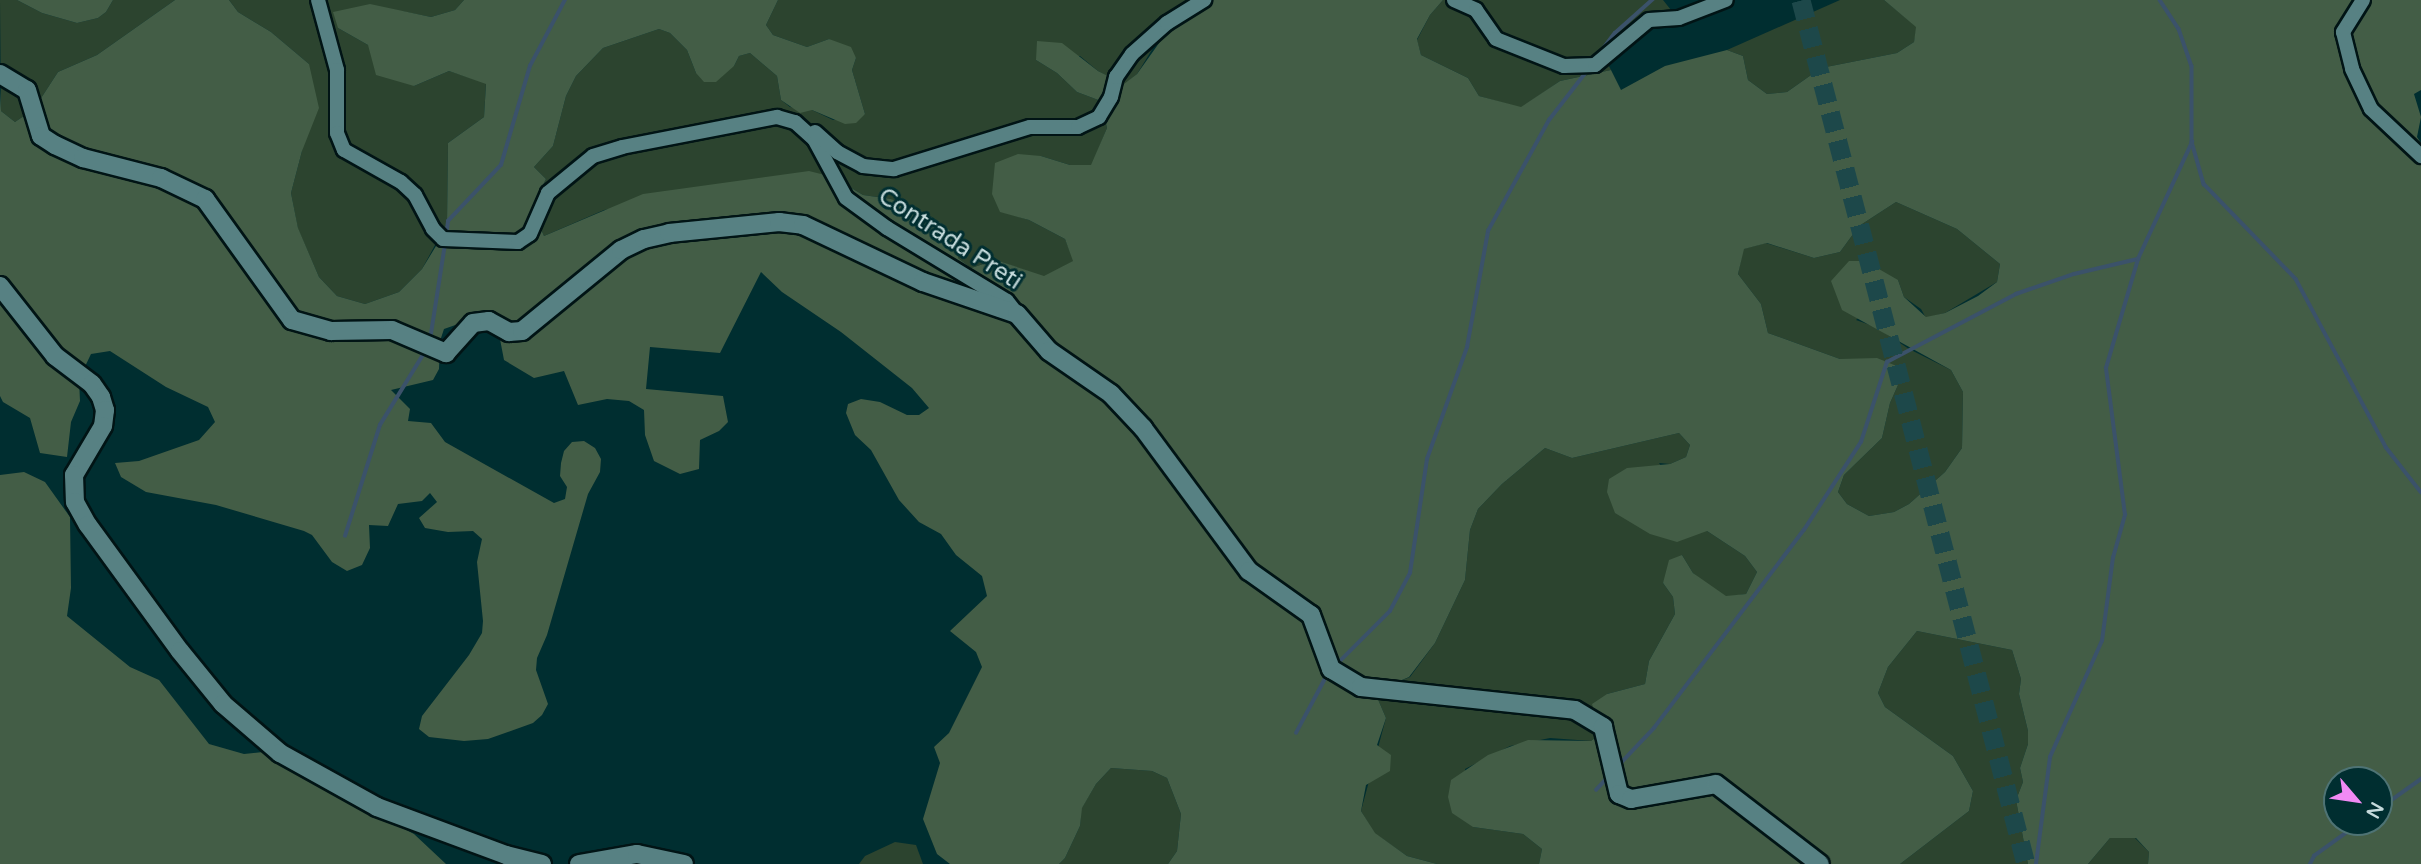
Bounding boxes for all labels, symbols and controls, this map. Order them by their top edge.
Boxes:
street label: Contrada Preti [873,182,1027,296]
north arrow [2323,766,2393,836]
text: N [2361,798,2388,822]

